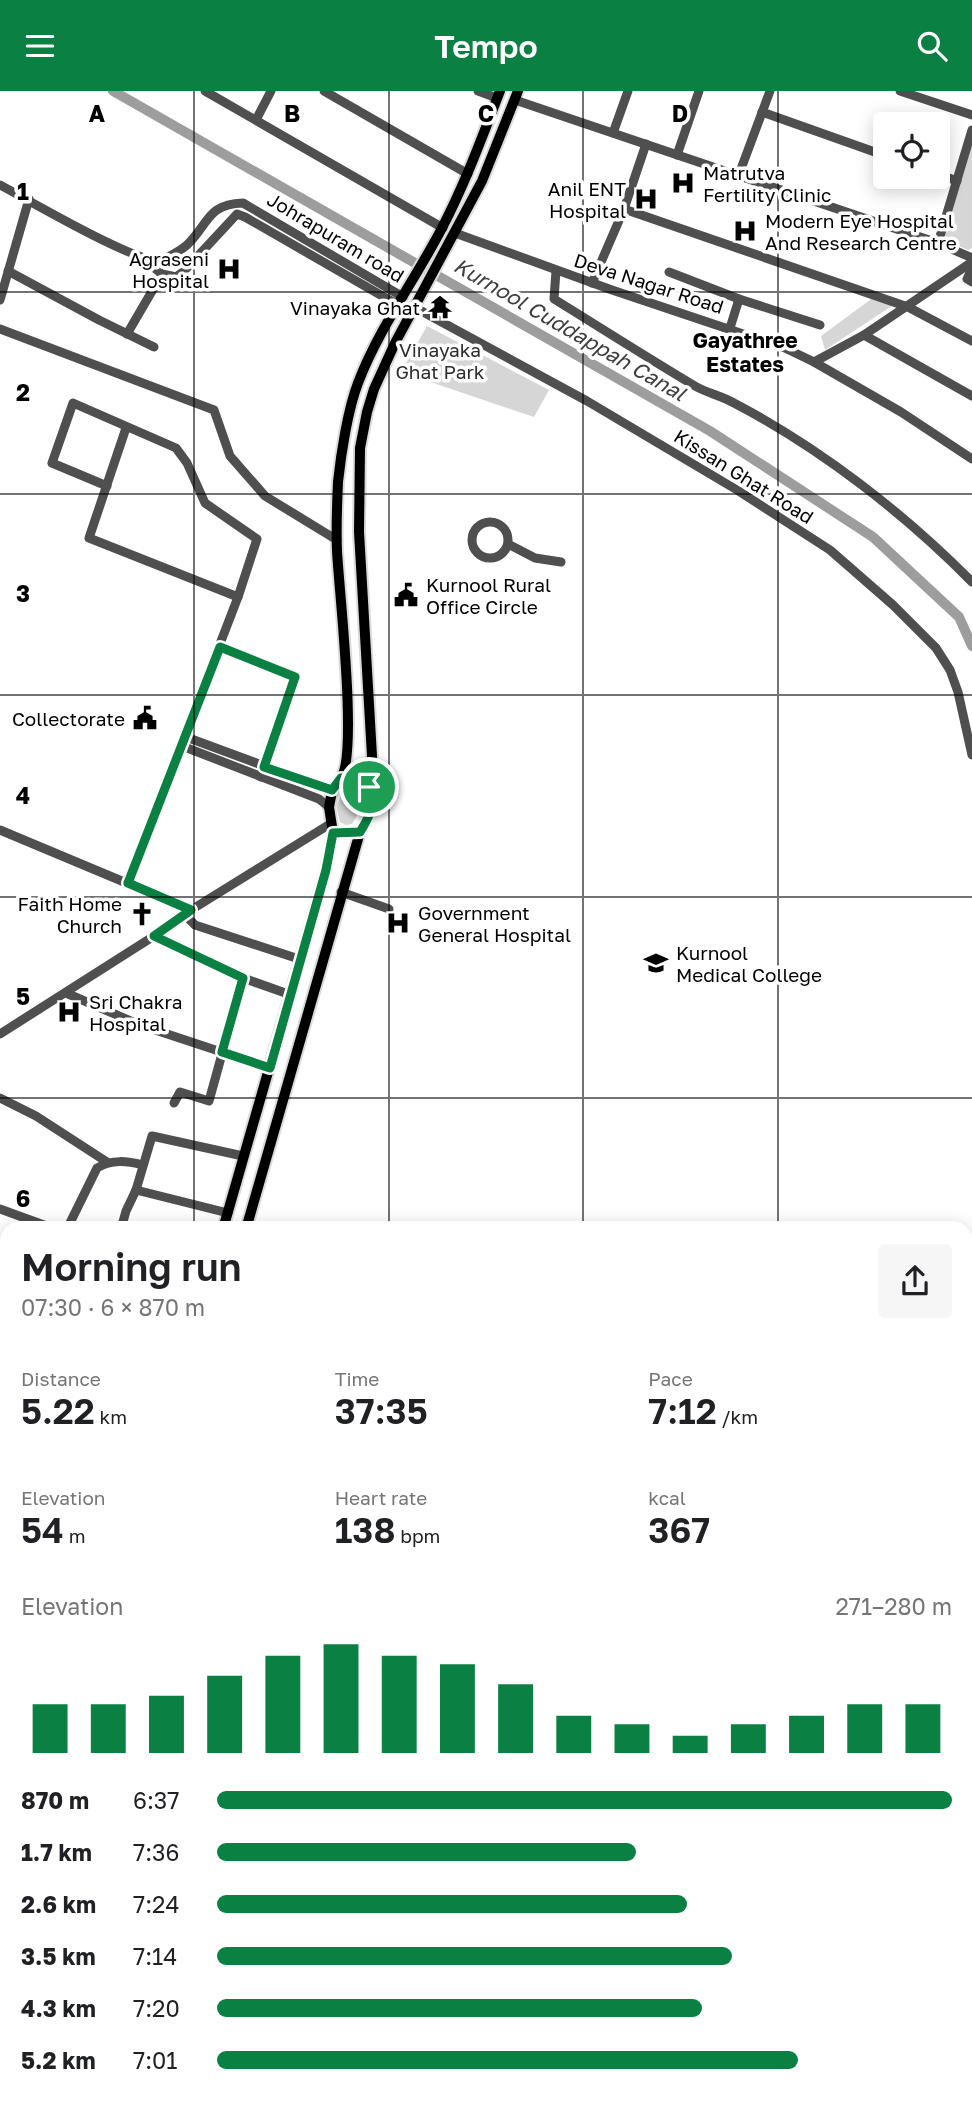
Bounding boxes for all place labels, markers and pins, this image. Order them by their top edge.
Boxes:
place label: Matrutva Fertility Clinic [703,161,831,206]
hospital icon: Matrutva Fertility Clinic [669,169,697,197]
place label: Anil ENT Hospital [548,177,626,222]
hospital icon: Anil ENT Hospital [632,185,660,213]
place label: Modern Eye Hospital And Research Centre [765,209,957,254]
hospital icon: Modern Eye Hospital And Research Centre [731,217,759,245]
place label: Agraseni Hospital [129,247,209,292]
hospital icon: Agraseni Hospital [215,255,243,283]
temple icon: Vinayaka Ghat [426,293,454,321]
place label: Vinayaka Ghat [290,296,420,319]
place label: Kurnool Rural Office Circle [426,573,551,618]
public building icon: Kurnool Rural Office Circle [392,581,420,609]
public building icon: Collectorate [131,704,159,732]
place label: Collectorate [12,707,125,730]
pin [339,757,399,817]
place label: Faith Home Church [18,892,122,937]
church icon: Faith Home Church [128,900,156,928]
place label: Government General Hospital [418,901,571,946]
hospital icon: Government General Hospital [384,909,412,937]
place label: Kurnool Medical College [676,941,822,986]
school or university icon: Kurnool Medical College [642,949,670,977]
place label: Sri Chakra Hospital [89,990,182,1035]
hospital icon: Sri Chakra Hospital [55,998,83,1026]

